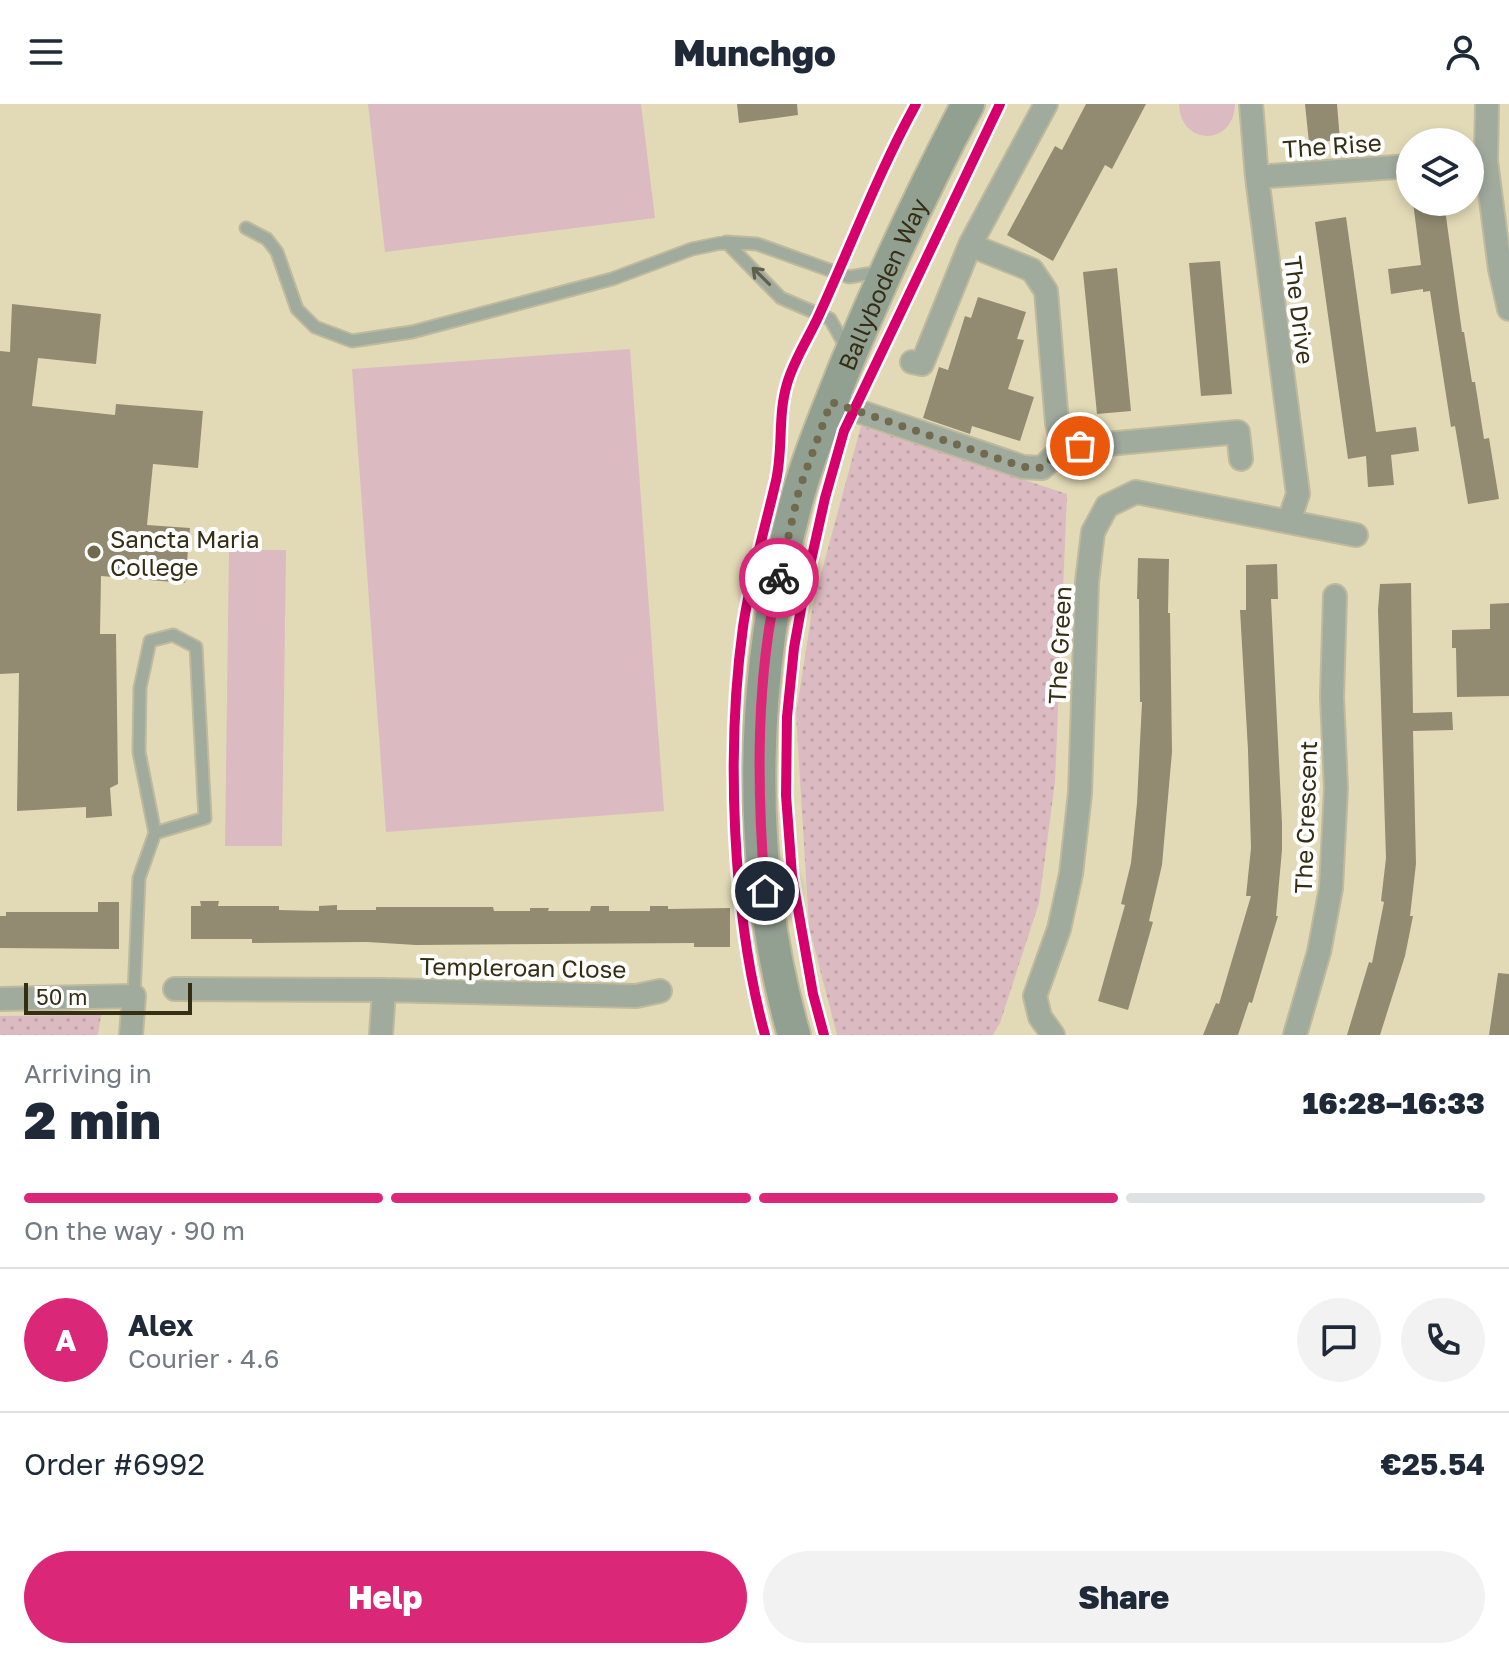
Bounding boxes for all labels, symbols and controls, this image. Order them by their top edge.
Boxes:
icon: menu [24,30,68,74]
icon: person [1441,30,1485,74]
text: Munchgo [673,31,836,74]
street label: The Rise [1282,127,1382,163]
map controls [1396,128,1484,216]
button: layers [1396,128,1484,216]
street label: Ballyboden Way [831,193,933,374]
street label: The Drive [1279,254,1321,366]
one-way arrow [751,266,770,286]
pin [1046,412,1114,480]
icon: bag [1058,424,1102,468]
place label: Sancta Maria College [110,524,259,581]
courier [739,538,819,618]
marker: Sancta Maria College [85,543,103,561]
icon: bike [757,556,801,600]
street label: The Green [1041,585,1077,705]
street label: The Crescent [1288,740,1322,894]
pin [731,857,799,925]
icon: home [743,869,787,913]
street label: Templeroan Close [419,951,627,983]
scale bar [24,979,192,1015]
text: 50 m [36,983,87,1010]
text: Arriving in [24,1058,152,1089]
text: 16:28–16:33 [1302,1085,1485,1121]
text: 2 min [24,1088,161,1150]
text: On the way · 90 m [24,1215,245,1246]
button: chat [1297,1298,1381,1382]
button: phone [1401,1298,1485,1382]
text: Alex [128,1307,193,1343]
text: A [55,1322,77,1358]
text: Courier · 4.6 [128,1343,280,1374]
text: Order #6992 [24,1446,205,1482]
text: €25.54 [1381,1446,1485,1482]
button: Help [24,1551,747,1643]
button: Share [763,1551,1485,1643]

